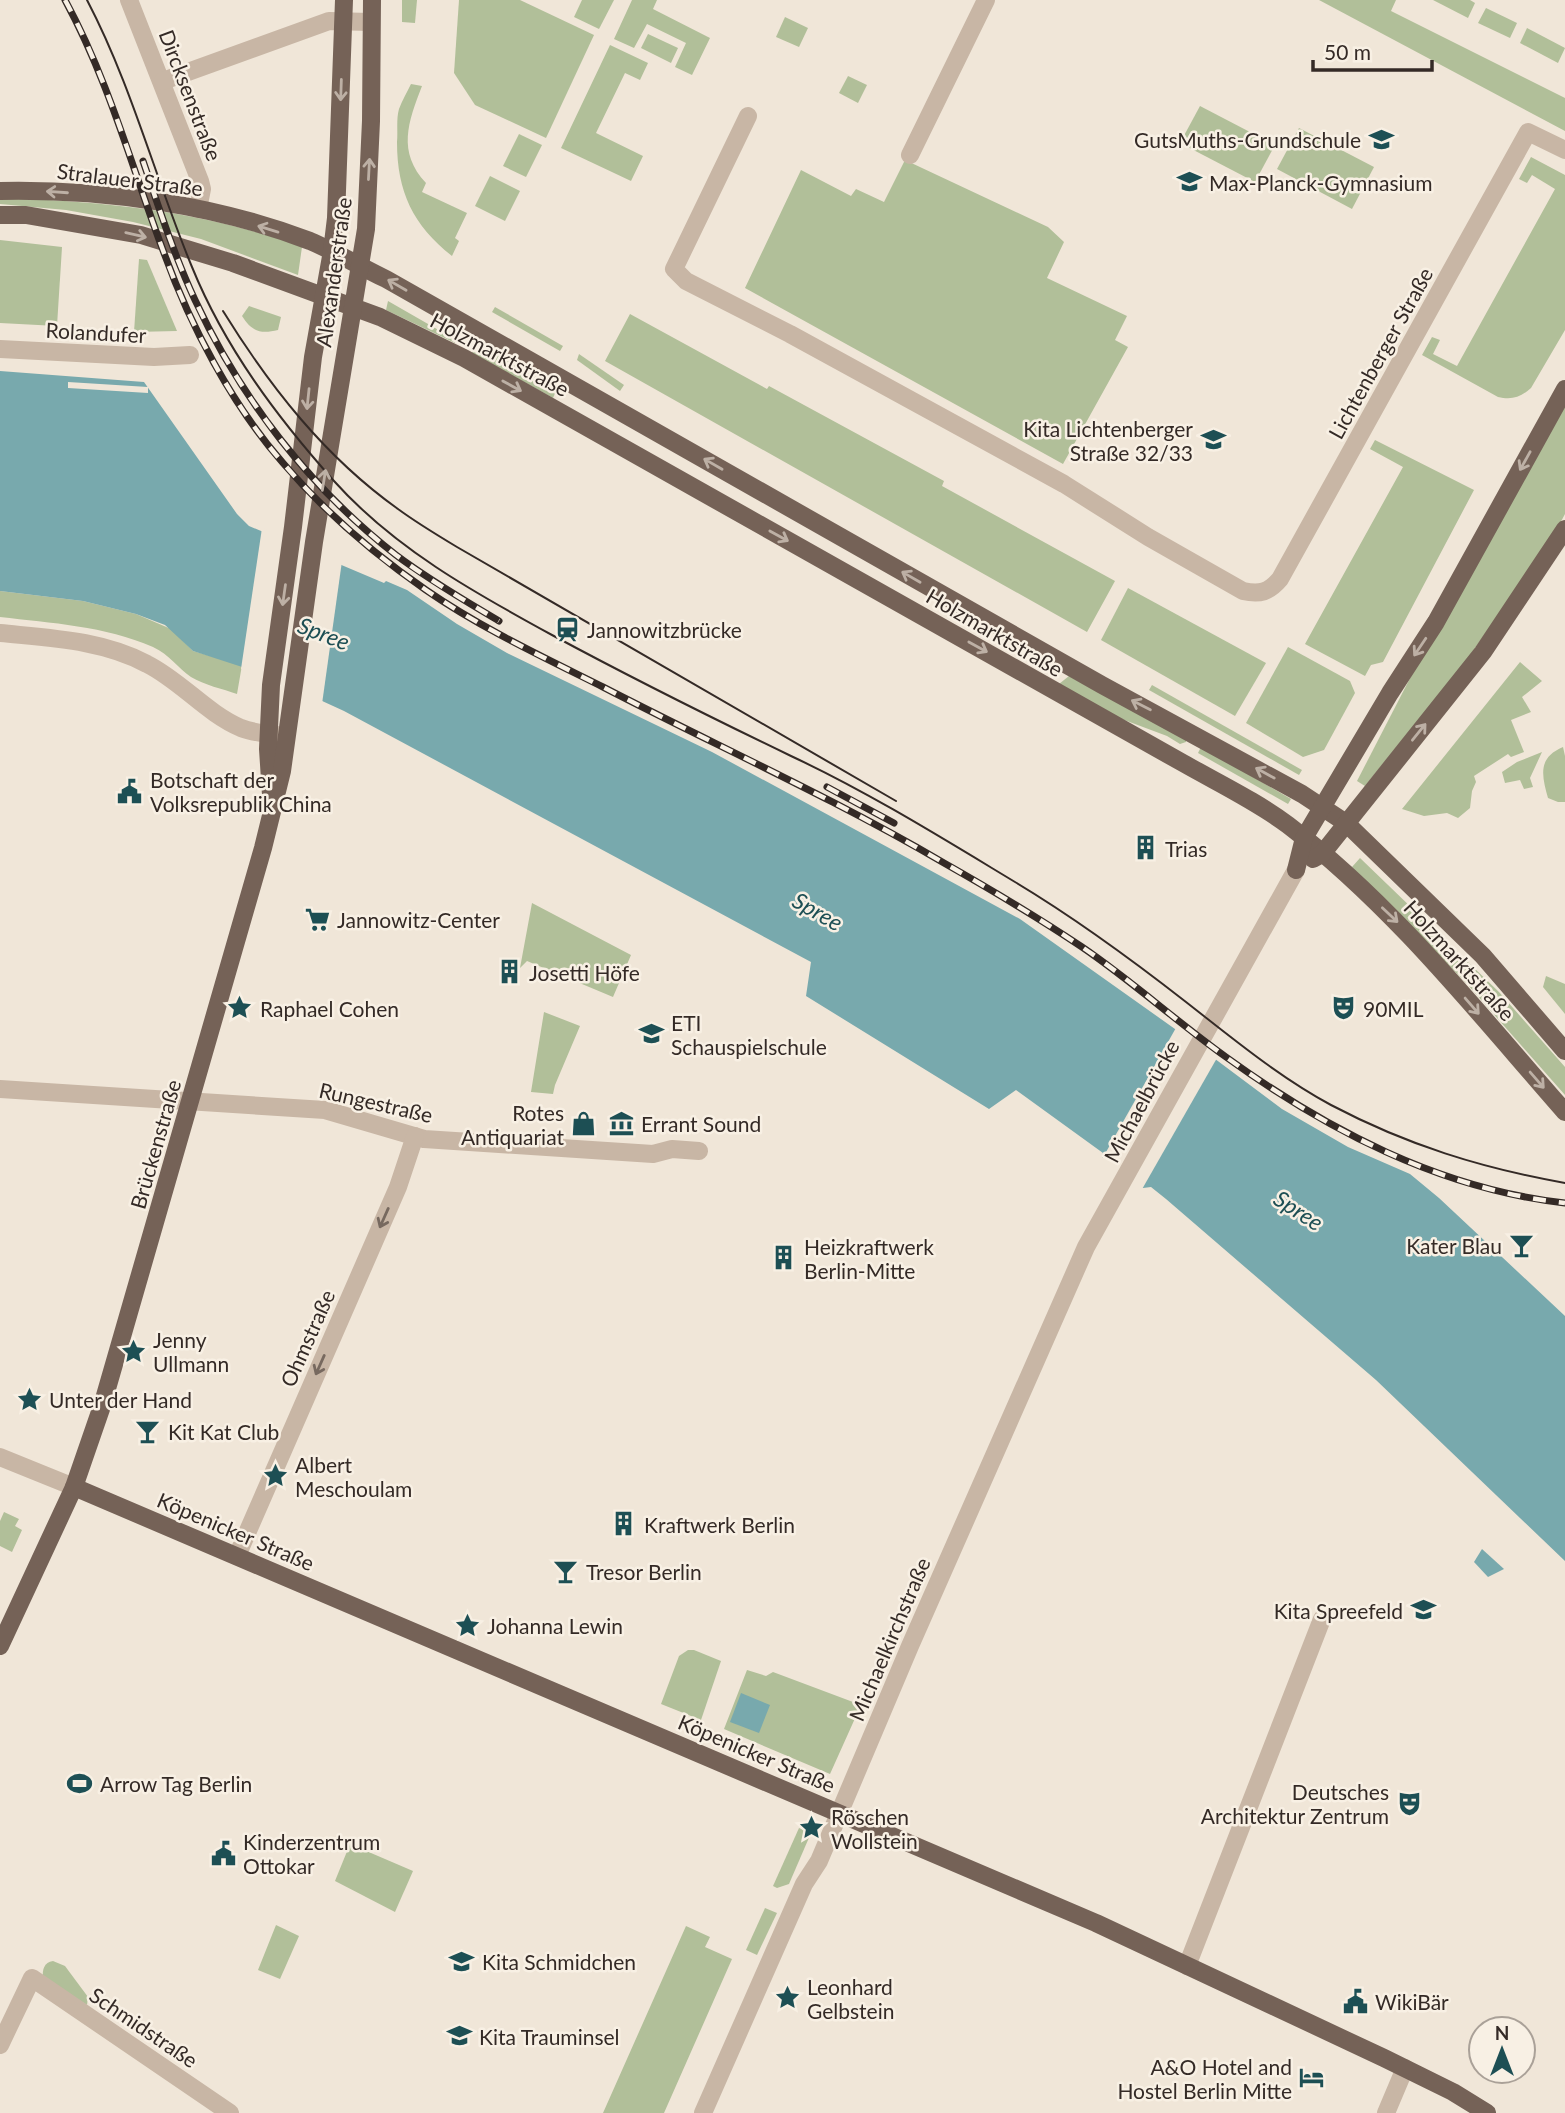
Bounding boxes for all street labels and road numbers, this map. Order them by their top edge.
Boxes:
street label: Dircksenstraße [155,26,227,164]
street label: Stralauer Straße [56,158,204,200]
street label: Alexanderstraße [310,196,356,348]
street label: Lichtenberger Straße [1323,263,1437,443]
street label: Holzmarktstraße [426,307,574,401]
street label: Rolandufer [45,317,147,347]
street label: Holzmarktstraße [922,583,1068,681]
street label: Holzmarktstraße [1399,895,1521,1025]
street label: Michaelbrücke [1098,1036,1184,1166]
street label: Brückenstraße [125,1076,185,1212]
street label: Rungestraße [317,1077,435,1127]
street label: Ohmstraße [275,1286,339,1390]
street label: Köpenicker Straße [154,1487,318,1575]
street label: Michaelkirchstraße [843,1554,935,1724]
street label: Köpenicker Straße [675,1709,839,1797]
street label: Schmidstraße [85,1982,203,2072]

